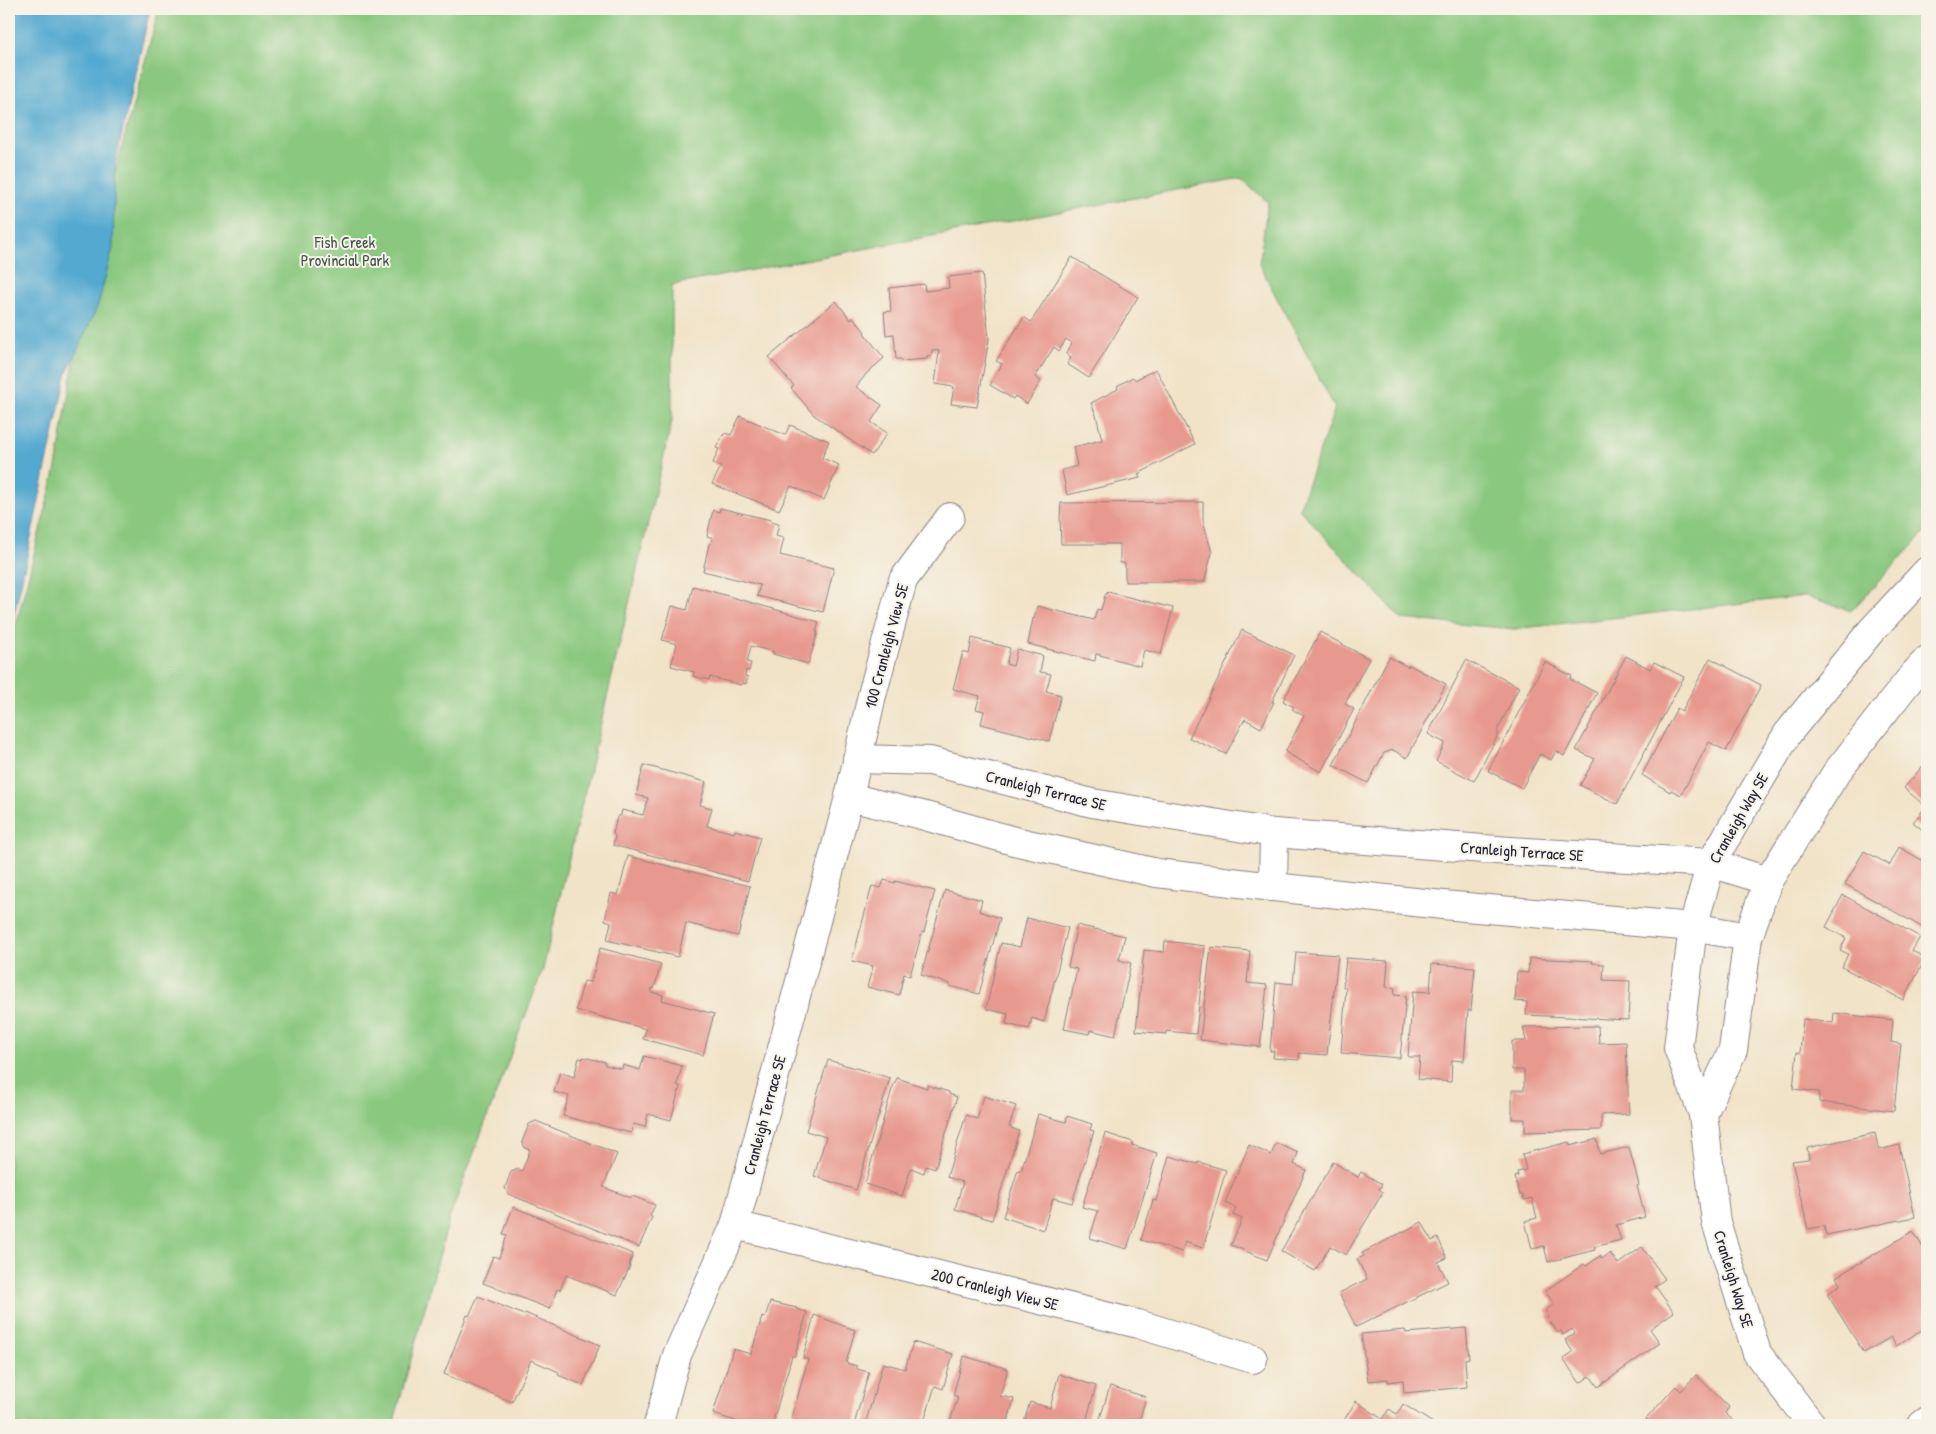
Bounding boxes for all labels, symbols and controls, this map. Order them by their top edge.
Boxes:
park label: Fish Creek Provincial Park [301,231,389,271]
street label: 100 Cranleigh View SE [859,581,913,711]
street label: Cranleigh Terrace SE [984,764,1108,816]
street label: Cranleigh Way SE [1703,769,1773,867]
street label: Cranleigh Terrace SE [1460,836,1584,866]
street label: Cranleigh Terrace SE [737,1053,791,1177]
street label: Cranleigh Way SE [1709,1227,1759,1331]
street label: 200 Cranleigh View SE [929,1263,1061,1315]

